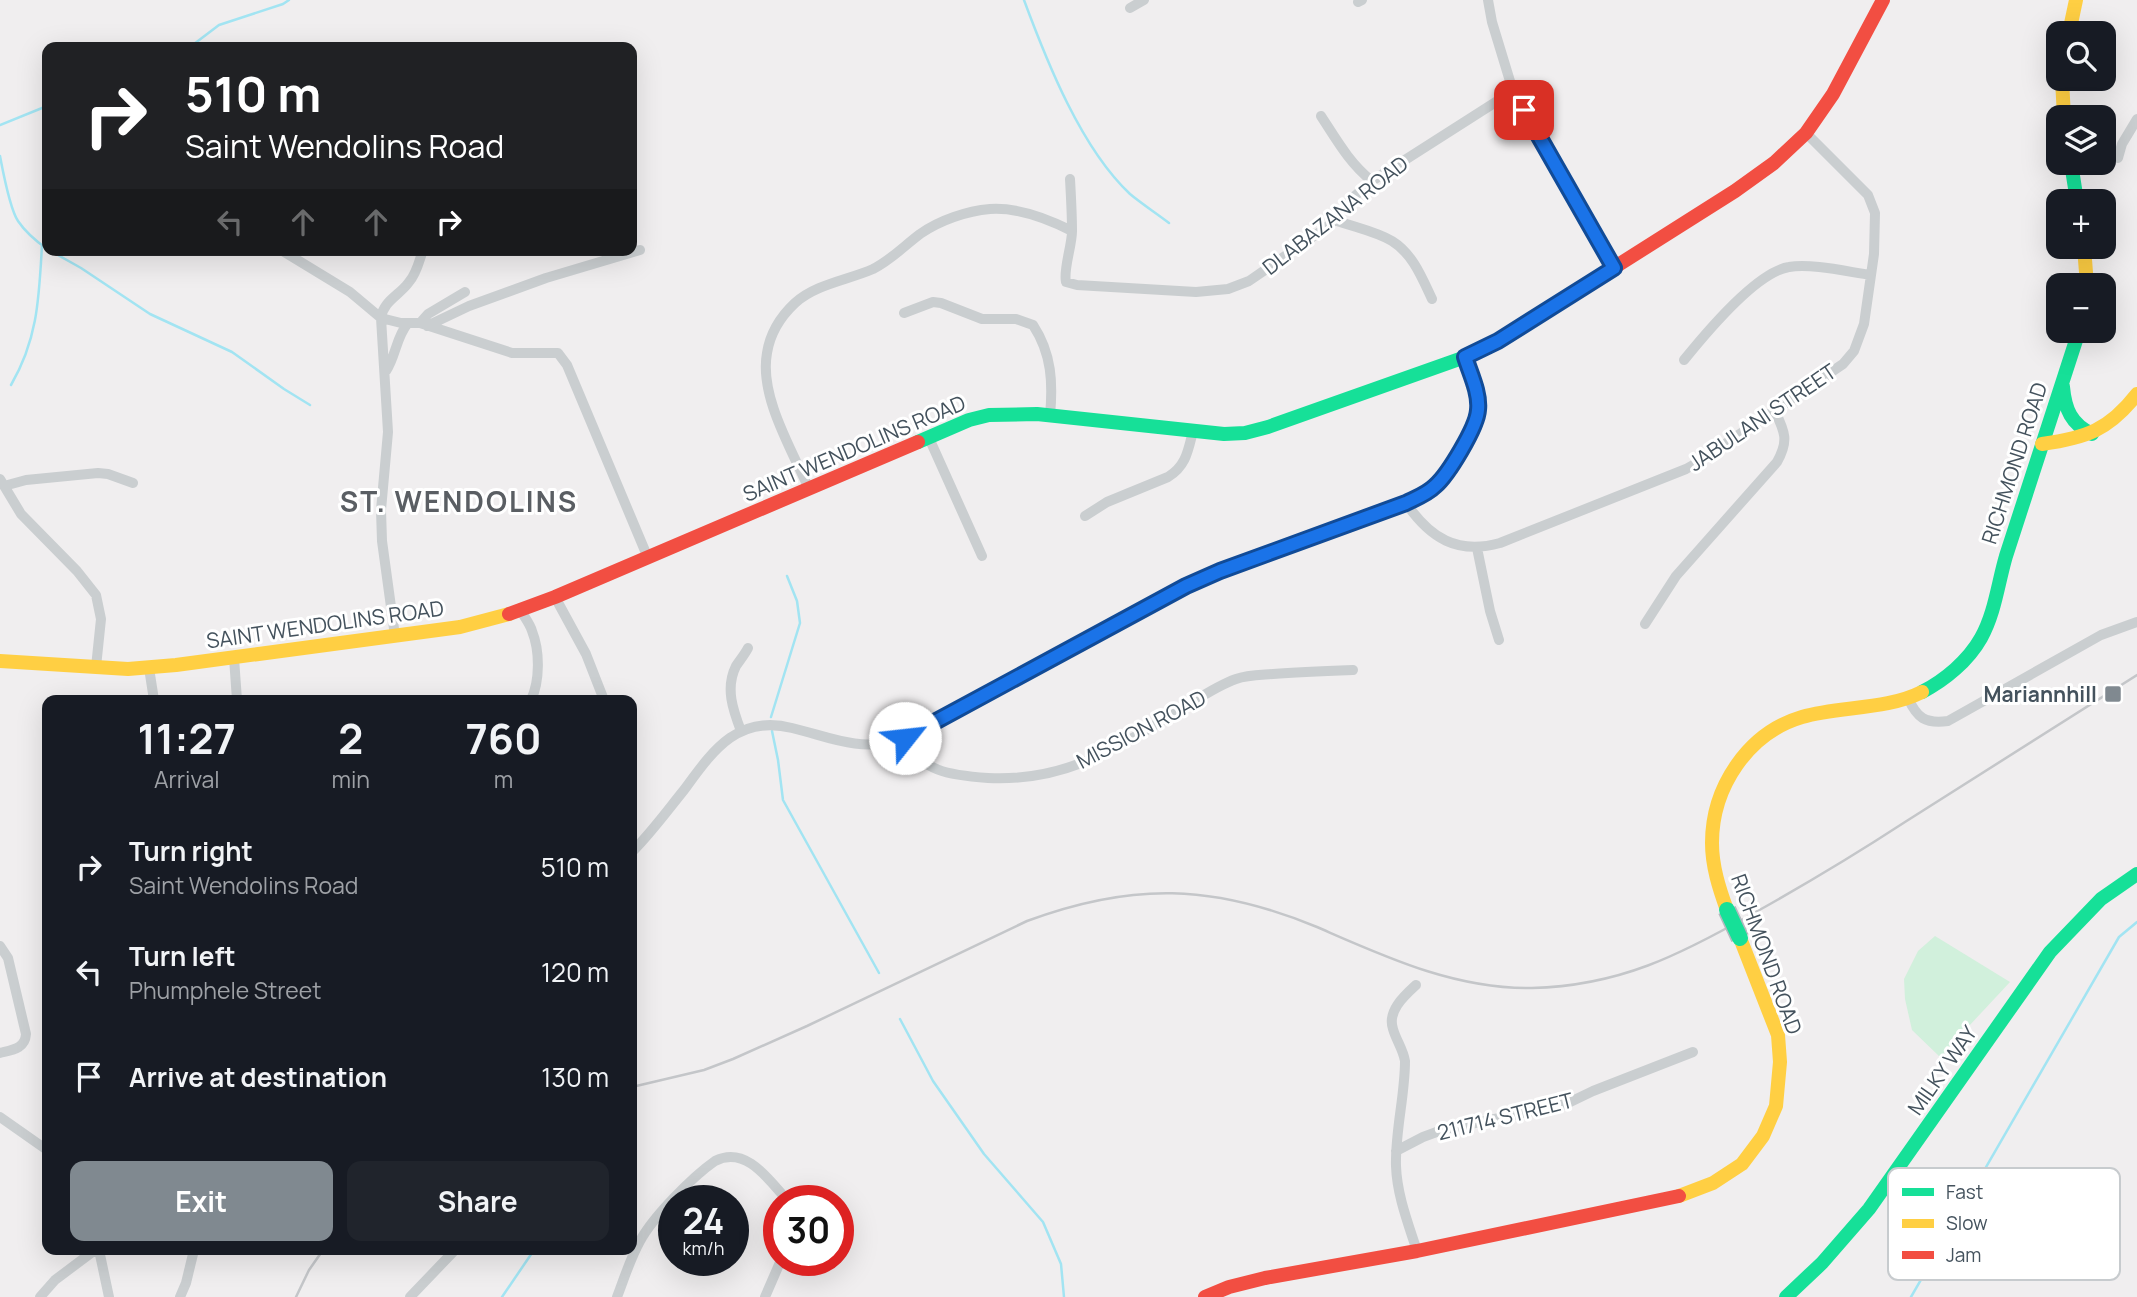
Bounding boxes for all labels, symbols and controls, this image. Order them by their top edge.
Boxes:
map controls [2046,21,2116,343]
button: search [2046,21,2116,91]
text: 510 m [185,60,321,127]
icon: right [70,70,161,161]
pin [1494,80,1554,140]
icon: arrive [1505,91,1543,129]
button: layers [2046,105,2116,175]
text: Saint Wendolins Road [185,124,504,168]
street label: DLABAZANA ROAD [1256,149,1414,281]
button: + [2046,189,2116,259]
icon: left [211,203,249,241]
icon: ahead [284,203,322,241]
icon: ahead [357,203,395,241]
icon: right [430,203,468,241]
button: − [2046,273,2116,343]
street label: JABULANI STREET [1682,357,1842,477]
street label: RICHMOND ROAD [1975,379,2053,547]
street label: SAINT WENDOLINS ROAD [738,388,970,508]
district label: ST. WENDOLINS [340,482,578,520]
street label: SAINT WENDOLINS ROAD [204,593,446,655]
place label: Mariannhill [1984,680,2097,708]
street label: MISSION ROAD [1071,683,1211,775]
marker: Mariannhill [2103,684,2123,704]
position arrow [868,701,942,775]
text: 11:27 [137,709,236,767]
text: 2 [338,709,363,767]
text: 760 [465,709,542,767]
text: Arrival [154,763,220,795]
text: min [331,763,370,795]
text: m [494,763,513,795]
text: Turn right [129,833,253,869]
icon: right [70,848,108,886]
text: 510 m [541,849,609,885]
text: Saint Wendolins Road [129,869,358,901]
street label: RICHMOND ROAD [1725,870,1809,1038]
text: Turn left [129,938,236,974]
icon: left [70,953,108,991]
text: 120 m [541,954,609,990]
text: Phumphele Street [129,974,321,1006]
street label: MILKY WAY [1901,1020,1983,1120]
icon: arrive [70,1058,108,1096]
text: Arrive at destination [129,1059,387,1095]
text: 130 m [541,1059,609,1095]
street label: 211714 STREET [1434,1086,1576,1146]
button: Exit [70,1161,333,1241]
button: Share [347,1161,609,1241]
legend [1888,1168,2120,1280]
text: Fast [1946,1179,1983,1205]
speed limit sign: 30 [763,1185,854,1276]
text: 24 [683,1197,724,1245]
text: Slow [1946,1210,1988,1236]
text: km/h [683,1236,724,1260]
text: Jam [1946,1242,1981,1268]

